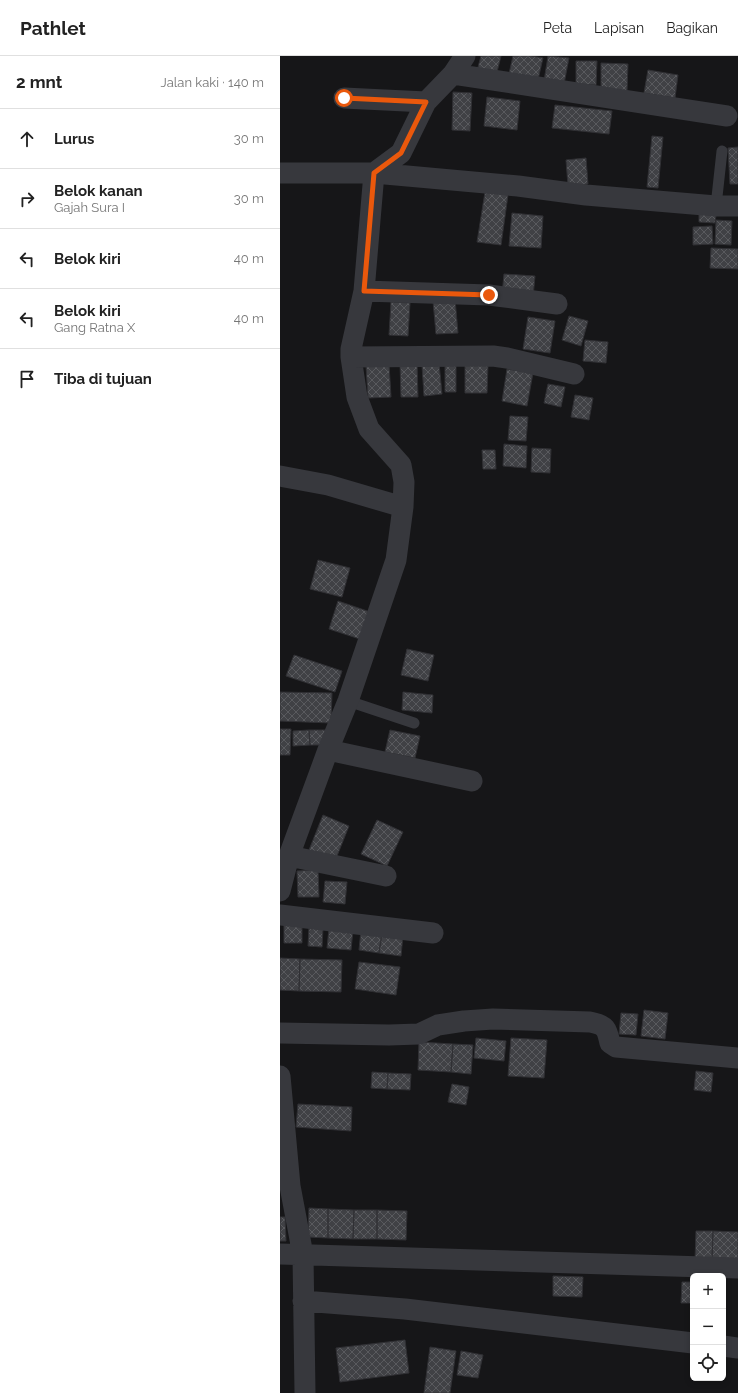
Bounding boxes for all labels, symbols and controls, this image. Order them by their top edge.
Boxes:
text: Pathlet [20,17,86,39]
text: Peta [543,20,572,36]
text: Lapisan [594,20,644,36]
text: Bagikan [666,20,718,36]
text: 2 mnt [16,72,62,92]
text: Jalan kaki · 140 m [161,75,264,90]
route start [335,89,353,107]
icon: ahead [16,128,38,150]
text: Lurus [54,130,95,148]
text: 30 m [234,131,264,146]
text: Belok kanan [54,182,143,200]
icon: right [16,188,38,210]
text: 30 m [234,191,264,206]
text: Gajah Sura I [54,200,125,215]
icon: left [16,248,38,270]
text: Belok kiri [54,250,121,268]
text: 40 m [234,251,264,266]
route end [480,286,498,304]
text: Belok kiri [54,302,121,320]
icon: left [16,308,38,330]
text: 40 m [234,311,264,326]
text: Gang Ratna X [54,320,135,335]
icon: arrive [16,368,38,390]
text: Tiba di tujuan [54,370,152,388]
map controls [690,1273,726,1381]
button: + [690,1273,726,1309]
button: − [690,1309,726,1345]
button: locate [690,1345,726,1381]

